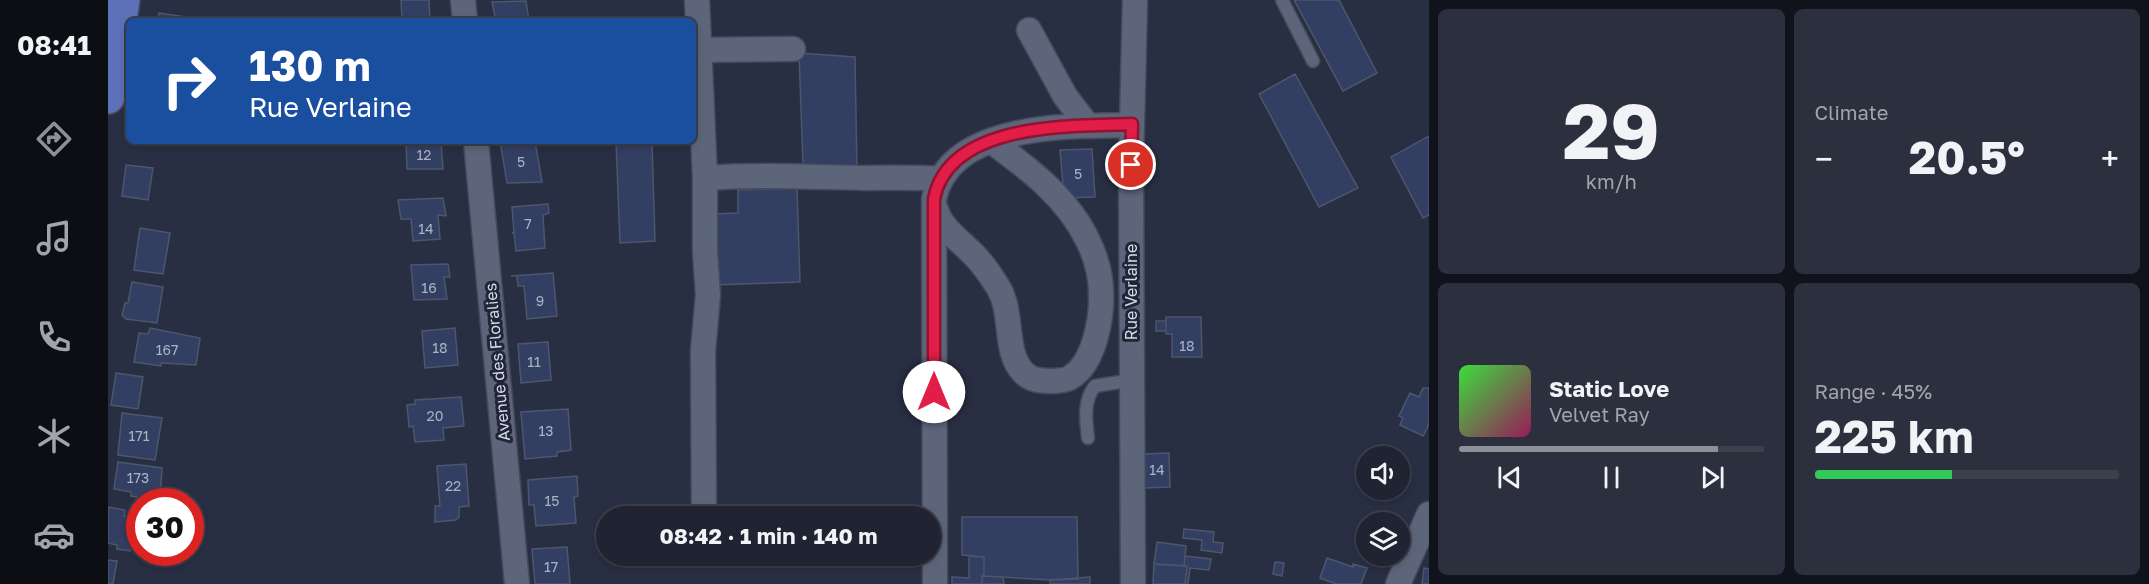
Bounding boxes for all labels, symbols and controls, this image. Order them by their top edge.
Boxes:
text: 08:41 [17,29,91,61]
text: 130 m [249,40,371,90]
icon: right [150,42,228,120]
text: 29 [1563,83,1660,176]
text: Rue Verlaine [249,91,412,123]
text: Climate [1815,100,1888,124]
icon: directions [33,118,75,160]
text: 20.5° [1909,130,2025,184]
pin [1105,139,1156,190]
text: − [1815,139,1833,178]
text: + [2101,139,2119,178]
house number: 12 [417,146,431,163]
icon: arrive [1114,148,1147,181]
house number: 5 [517,153,525,170]
house number: 5 [1074,165,1082,182]
text: km/h [1586,169,1637,193]
house number: 7 [524,215,532,232]
icon: music [33,217,75,259]
house number: 14 [418,220,434,237]
street label: Rue Verlaine [1121,244,1141,340]
house number: 16 [421,279,437,296]
street label: Avenue des Floralies [480,282,514,442]
house number: 9 [536,292,544,309]
icon: phone [33,316,75,358]
house number: 18 [1179,337,1195,354]
house number: 18 [432,339,448,356]
house number: 167 [156,341,178,358]
house number: 11 [527,353,541,370]
position arrow [902,360,966,424]
text: Static Love [1549,375,1669,402]
text: Range · 45% [1815,379,1932,403]
text: Velvet Ray [1549,402,1650,426]
house number: 20 [427,407,443,424]
text: 225 km [1815,409,1974,463]
icon: climate [33,415,75,457]
house number: 13 [539,422,553,439]
house number: 171 [129,427,150,444]
map controls [1356,446,1410,566]
button: sound [1356,446,1410,500]
house number: 14 [1149,461,1165,478]
icon: previous [1493,461,1526,494]
icon: pause [1595,461,1628,494]
icon: next [1696,461,1729,494]
house number: 173 [127,469,149,486]
house number: 22 [445,477,461,494]
speed limit sign: 30 [126,488,204,566]
house number: 15 [545,492,559,509]
button: layers [1356,512,1410,566]
icon: car [33,514,75,556]
text: 08:42 · 1 min · 140 m [659,522,878,549]
house number: 17 [544,558,558,575]

